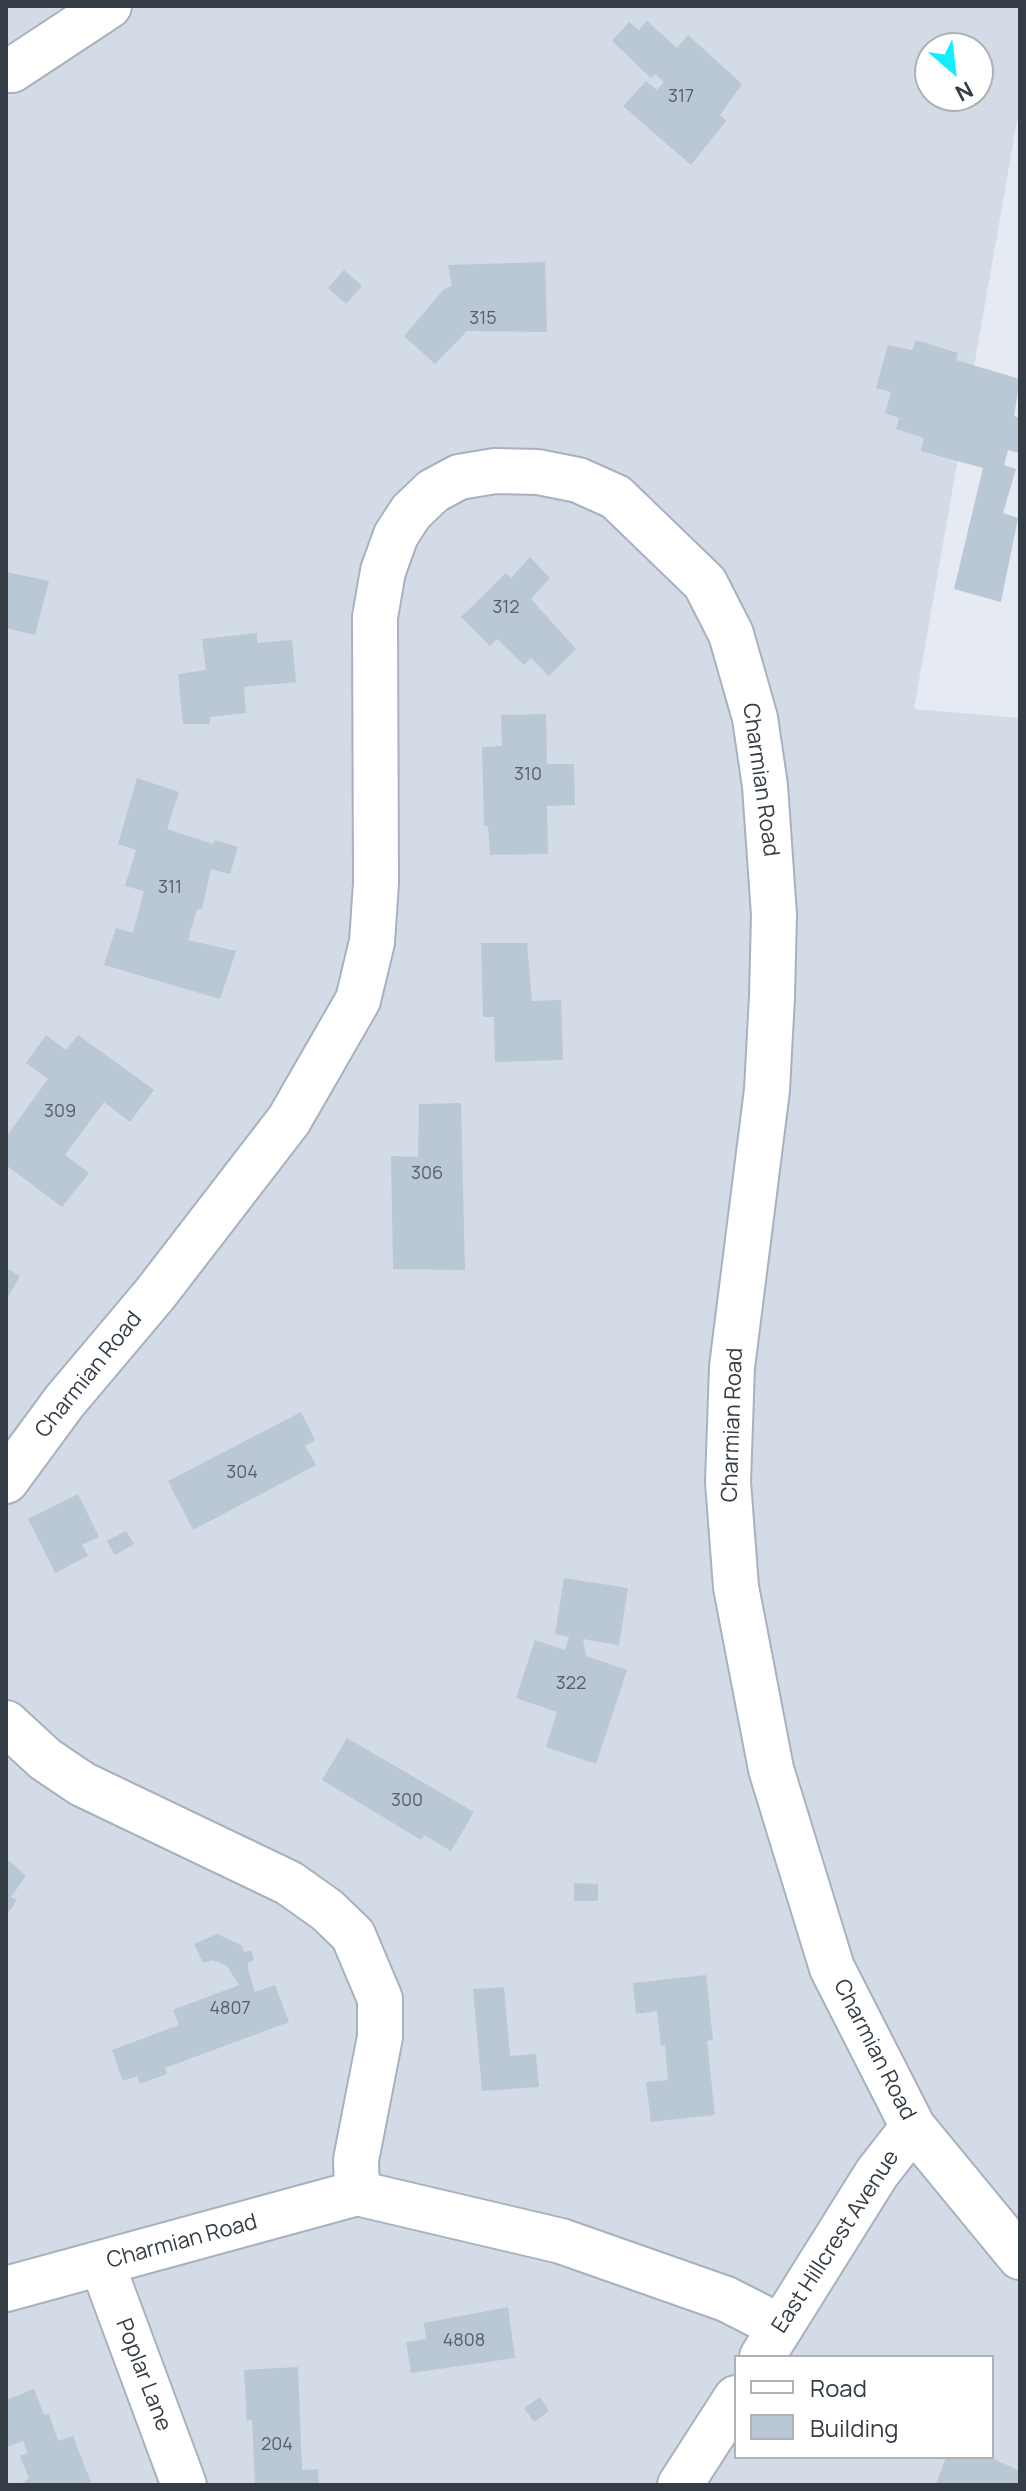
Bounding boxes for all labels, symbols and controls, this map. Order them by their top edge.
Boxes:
north arrow [914,32,994,112]
text: N [950,74,978,108]
house number: 317 [668,86,694,108]
house number: 315 [469,308,497,330]
house number: 312 [492,597,520,619]
street label: Charmian Road [736,702,784,858]
house number: 310 [514,764,542,786]
house number: 311 [158,877,182,899]
house number: 309 [44,1101,76,1123]
house number: 306 [411,1163,443,1185]
street label: Charmian Road [30,1307,148,1443]
street label: Charmian Road [717,1347,749,1503]
house number: 304 [226,1462,258,1484]
house number: 322 [556,1673,586,1695]
house number: 300 [391,1790,423,1812]
street label: Charmian Road [827,1975,921,2125]
house number: 4807 [209,1998,251,2020]
street label: East Hillcrest Avenue [767,2146,905,2338]
street label: Charmian Road [104,2209,260,2275]
street label: Poplar Lane [109,2315,177,2435]
house number: 4808 [443,2330,485,2352]
legend [734,2355,994,2459]
text: Road [810,2371,867,2404]
text: Building [810,2411,898,2444]
house number: 204 [261,2434,293,2456]

